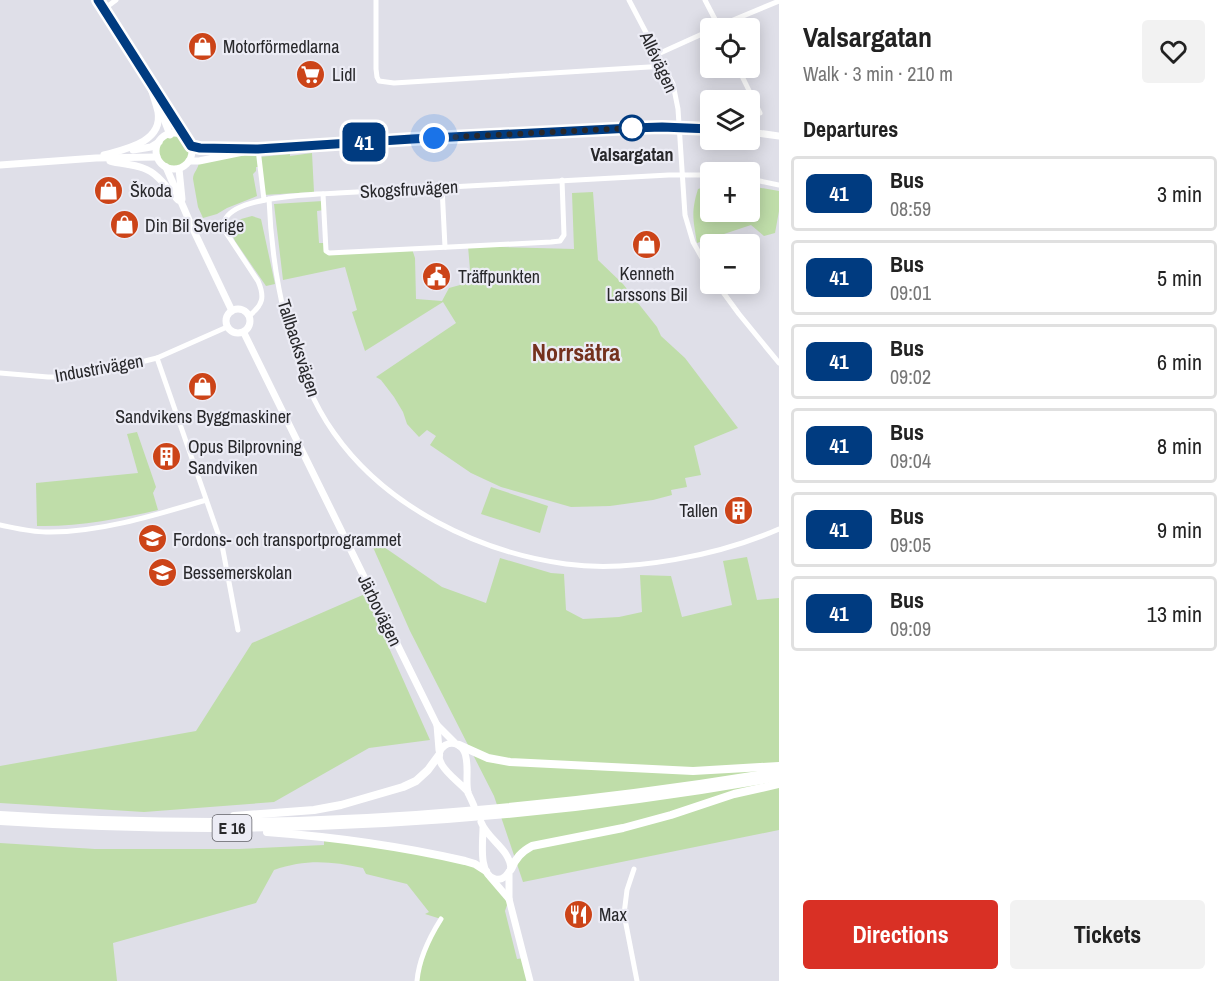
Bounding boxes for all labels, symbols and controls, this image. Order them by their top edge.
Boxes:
map controls [700,18,760,294]
button: locate [700,18,760,78]
text: Valsargatan [803,18,932,56]
button: heart [1142,20,1205,83]
street label: Allévägen [634,26,684,97]
shop icon: Motorförmedlarna [186,30,218,62]
place label: Motorförmedlarna [223,34,339,59]
supermarket icon: Lidl [295,58,327,90]
text: Walk · 3 min · 210 m [803,60,953,87]
place label: Lidl [332,62,356,87]
button: layers [700,90,760,150]
text: Departures [803,114,898,144]
marker: Valsargatan [619,115,645,141]
line badge: 41 [337,122,391,162]
your location [419,123,449,153]
text: 41 [354,128,374,157]
place label: Valsargatan [591,142,673,167]
button: + [700,162,760,222]
text: Bus [890,165,924,195]
shop icon: Škoda [93,174,125,206]
street label: Skogsfruvägen [359,174,459,204]
place label: Škoda [130,178,172,203]
text: 41 [829,179,849,208]
text: 3 min [1157,179,1202,209]
text: 08:59 [890,195,931,222]
shop icon: Din Bil Sverige [108,209,140,241]
place label: Din Bil Sverige [145,213,244,238]
shop icon: Kenneth Larssons Bil [631,228,663,260]
button: − [700,234,760,294]
text: Bus [890,249,924,279]
public building icon: Träffpunkten [421,260,453,292]
place label: Kenneth Larssons Bil [606,261,688,307]
text: 41 [829,263,849,292]
text: 5 min [1157,263,1202,293]
place label: Träffpunkten [458,264,540,289]
text: 09:01 [890,279,931,306]
street label: Tallbacksvägen [271,296,327,400]
text: Bus [890,333,924,363]
district label: Norrsätra [532,336,620,368]
text: 41 [829,347,849,376]
text: 6 min [1157,347,1202,377]
street label: Industrivägen [53,348,145,388]
text: 09:02 [890,363,931,390]
shop icon: Sandvikens Byggmaskiner [187,371,219,403]
place label: Sandvikens Byggmaskiner [115,404,291,429]
text: Bus [890,417,924,447]
text: 41 [829,431,849,460]
text: 8 min [1157,431,1202,461]
place label: Opus Bilprovning Sandviken [188,434,303,480]
building icon: Opus Bilprovning Sandviken [151,440,183,472]
text: 09:04 [890,447,931,474]
building icon: Tallen [723,494,755,526]
place label: Tallen [679,498,718,523]
text: Bus [890,501,924,531]
text: 41 [829,515,849,544]
text: 9 min [1157,515,1202,545]
school or university icon: Fordons- och transportprogrammet [136,523,168,555]
place label: Fordons- och transportprogrammet [173,527,401,552]
text: 09:05 [890,531,931,558]
school or university icon: Bessemerskolan [146,556,178,588]
place label: Bessemerskolan [183,560,292,585]
street label: Järbovägen [352,570,408,650]
text: Bus [890,585,924,615]
text: 41 [829,599,849,628]
text: 13 min [1147,599,1202,629]
text: 09:09 [890,615,931,642]
road number: E 16 [212,815,252,841]
restaurant icon: Max [562,898,594,930]
button: Directions [803,900,998,969]
button: Tickets [1010,900,1205,969]
place label: Max [599,902,628,927]

